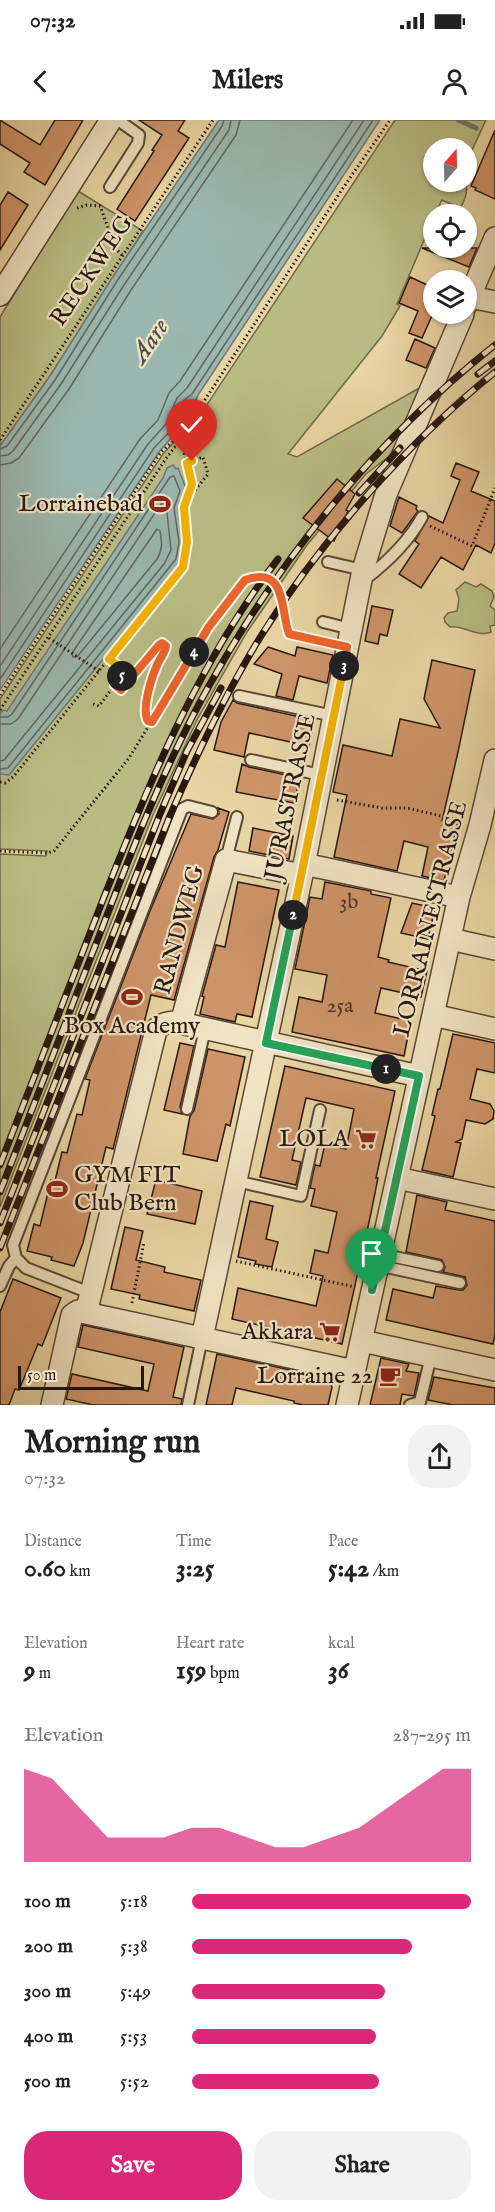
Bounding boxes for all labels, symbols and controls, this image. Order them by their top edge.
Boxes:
text: 07:32 [30,7,75,35]
text: Milers [212,64,283,98]
icon: back [24,65,57,98]
icon: person [438,65,471,98]
north arrow [423,138,477,192]
map controls [423,138,477,324]
button: locate [423,204,477,258]
street label: RECKWEG [43,209,141,333]
button: layers [423,270,477,324]
water label: Aare [122,312,177,372]
pin [166,399,217,461]
icon: check [175,408,208,441]
place label: Lorrainebad [19,489,143,520]
sports icon: Lorrainebad [148,492,172,516]
pin: 4 [179,637,209,667]
text: 4 [190,642,198,662]
pin: 3 [329,651,359,681]
text: 3 [341,656,347,676]
pin: 5 [107,661,137,691]
text: 5 [119,666,125,686]
street label: JURASTRASSE [258,711,324,886]
street label: LORRAINESTRASSE [387,798,475,1040]
street label: RANDWEG [148,862,212,998]
house number: 3b [339,889,359,916]
pin: 2 [278,900,308,930]
text: 2 [289,905,297,925]
sports icon: Box Academy [120,985,144,1009]
house number: 25a [327,993,354,1020]
place label: Box Academy [64,1011,200,1042]
pin: 1 [371,1054,401,1084]
text: 1 [383,1059,389,1079]
place label: LOLA [279,1124,350,1155]
supermarket icon: LOLA [354,1127,378,1151]
place label: GYM FIT Club Bern [74,1160,181,1219]
sports icon: GYM FIT Club Bern [45,1177,69,1201]
pin [346,1228,397,1290]
icon: arrive [355,1237,388,1270]
place label: Akkara [241,1317,314,1348]
supermarket icon: Akkara [318,1320,342,1344]
place label: Lorraine 22 [257,1361,373,1392]
scale bar [18,1363,144,1390]
cafe icon: Lorraine 22 [378,1364,402,1388]
text: 50 m [27,1366,56,1386]
text: Morning run [24,1422,200,1464]
button: share [408,1425,471,1488]
text: 07:32 [24,1466,65,1491]
text: Distance [24,1532,82,1552]
text: Time [176,1532,212,1552]
text: Pace [328,1532,358,1552]
text: 0.60 [24,1552,66,1585]
text: 3:25 [176,1552,214,1585]
text: 5:42 [328,1552,369,1585]
text: km [66,1562,91,1582]
text: /km [369,1562,399,1582]
text: Elevation [24,1634,87,1654]
text: Heart rate [176,1634,244,1654]
text: kcal [328,1634,355,1654]
text: 9 [24,1654,35,1687]
text: 159 [176,1654,206,1687]
text: 36 [328,1654,349,1687]
text: m [35,1664,51,1684]
text: bpm [206,1664,240,1684]
text: Elevation [24,1723,103,1748]
text: 287–295 m [393,1723,471,1748]
text: 100 m [24,1889,71,1914]
text: 5:18 [120,1889,148,1914]
text: 200 m [24,1934,73,1959]
text: 5:38 [120,1934,148,1959]
text: 300 m [24,1979,71,2004]
text: 5:49 [120,1979,151,2004]
text: 400 m [24,2024,73,2049]
text: 5:53 [120,2024,147,2049]
text: 500 m [24,2069,71,2094]
text: 5:52 [120,2069,149,2094]
button: Save [24,2131,242,2200]
button: Share [254,2131,471,2200]

